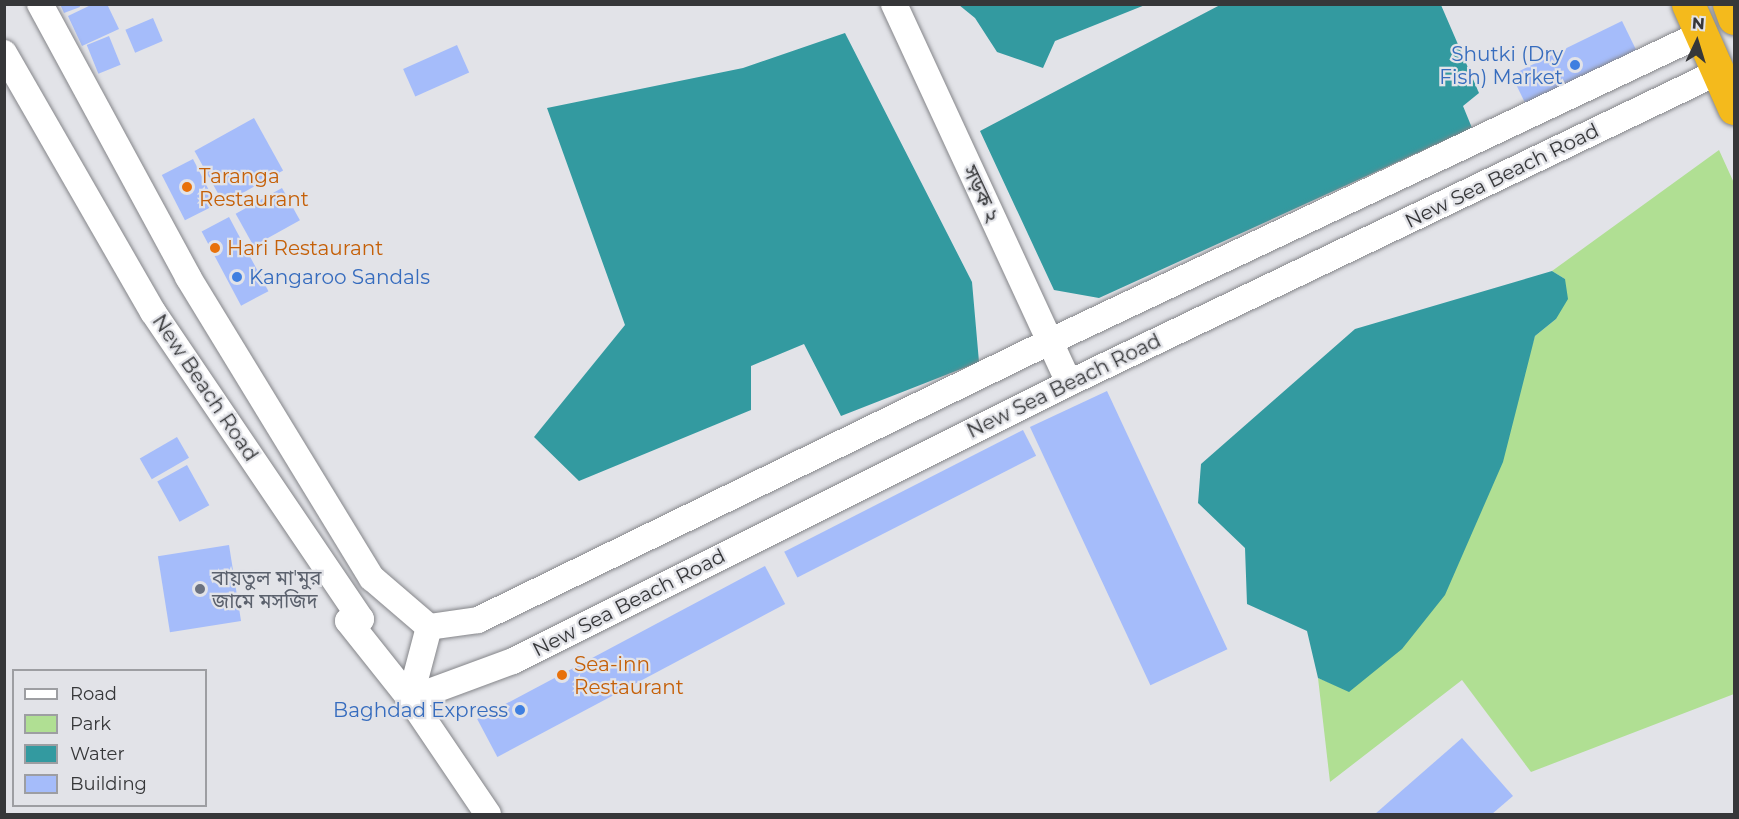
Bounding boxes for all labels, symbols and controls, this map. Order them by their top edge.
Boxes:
north arrow [1667,12,1727,72]
text: N [1691,14,1705,33]
place label: Shutki (Dry Fish) Market [1439,42,1563,89]
marker: Shutki (Dry Fish) Market [1568,58,1582,72]
street label: New Sea Beach Road [1401,119,1603,233]
street label: সড়ক ২ [957,162,1005,226]
place label: Taranga Restaurant [199,164,309,211]
marker: Taranga Restaurant [180,180,194,194]
place label: Hari Restaurant [227,236,383,260]
marker: Hari Restaurant [208,241,222,255]
place label: Kangaroo Sandals [249,265,430,289]
marker: Kangaroo Sandals [230,270,244,284]
street label: New Beach Road [147,310,263,466]
street label: New Sea Beach Road [963,329,1165,443]
street label: New Sea Beach Road [529,544,729,662]
place label: বায়তুল মা'মুর জামে মসজিদ [212,566,322,613]
marker: বায়তুল মা'মুর জামে মসজিদ [193,582,207,596]
place label: Sea-inn Restaurant [574,652,684,699]
marker: Sea-inn Restaurant [555,668,569,682]
legend [12,669,207,807]
text: Road [70,683,117,705]
place label: Baghdad Express [333,698,508,722]
marker: Baghdad Express [513,703,527,717]
text: Park [70,713,111,735]
text: Water [70,743,125,765]
text: Building [70,773,147,795]

